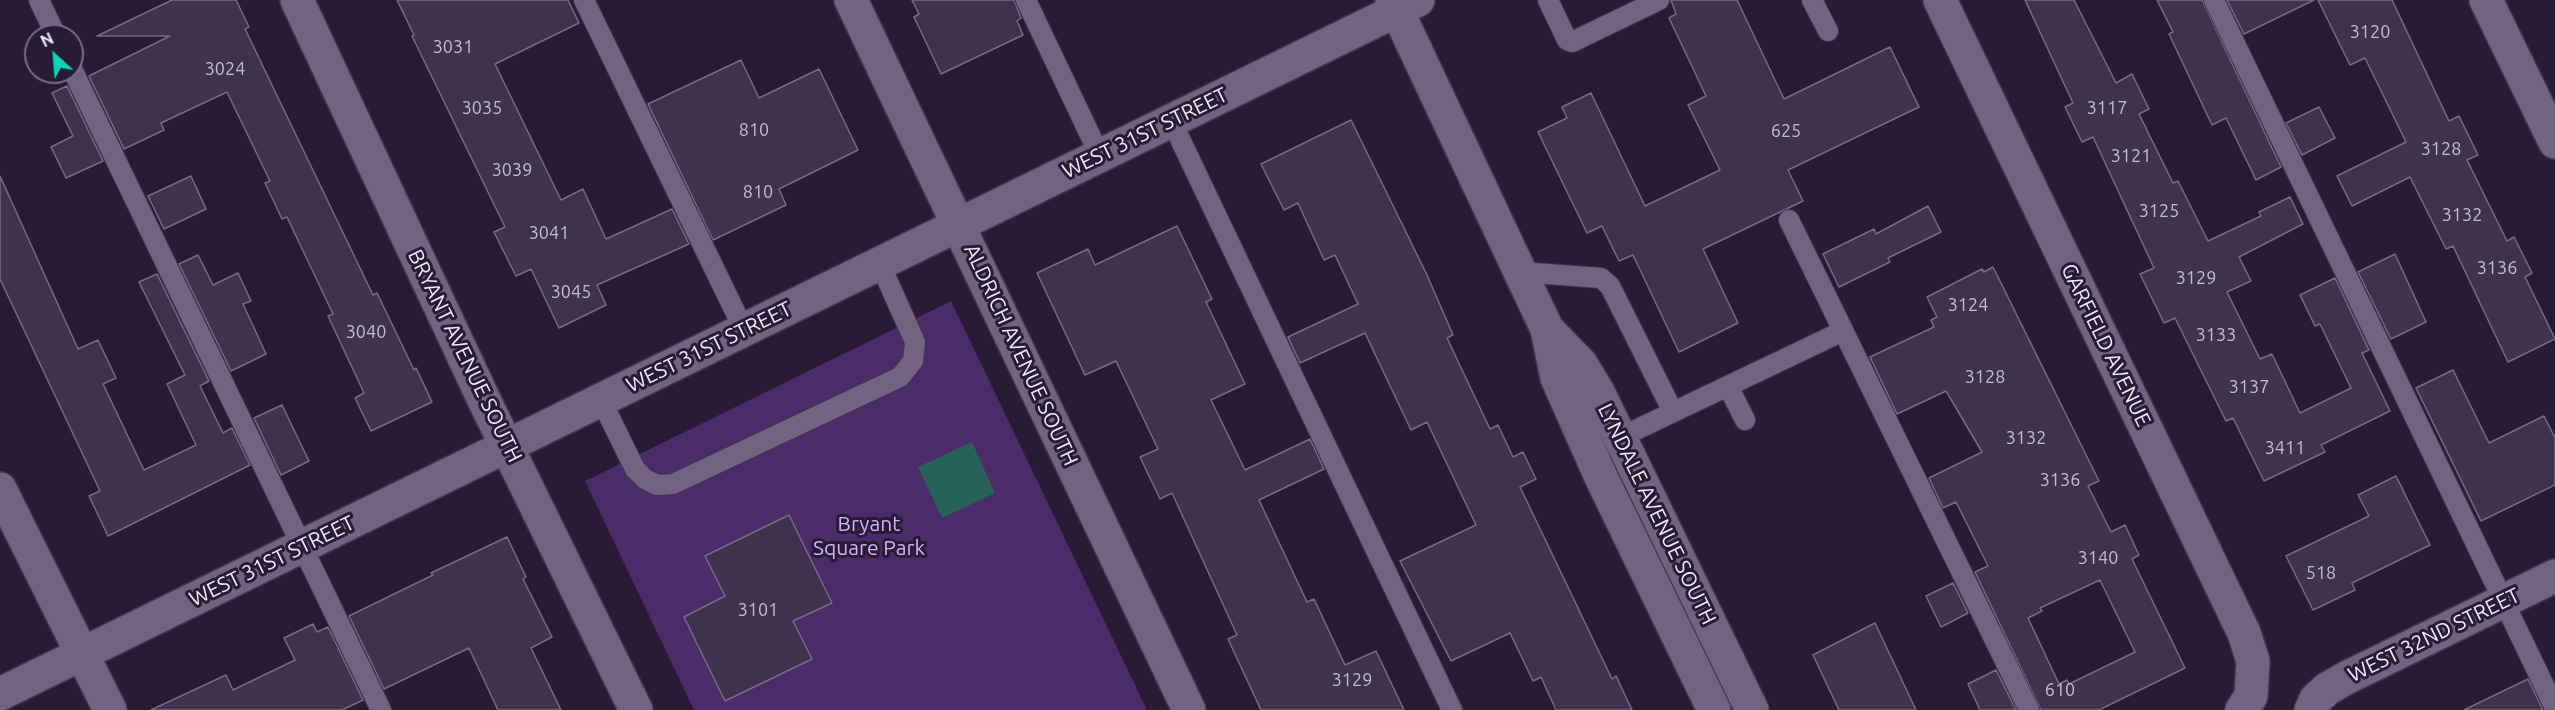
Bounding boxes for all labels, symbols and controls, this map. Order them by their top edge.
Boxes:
house number: 3120 [2350,21,2390,43]
north arrow [24,24,84,84]
text: N [38,29,56,50]
house number: 3031 [433,36,473,58]
house number: 3024 [205,58,245,80]
street label: WEST 31ST STREET [1058,82,1232,184]
house number: 3035 [462,97,502,119]
house number: 3117 [2087,97,2127,119]
house number: 810 [739,119,769,141]
house number: 625 [1771,120,1801,142]
house number: 3128 [2421,138,2461,160]
house number: 3121 [2111,145,2151,167]
house number: 3039 [492,159,532,181]
house number: 810 [743,181,773,203]
house number: 3125 [2139,200,2179,222]
house number: 3132 [2442,204,2482,226]
house number: 3041 [529,222,569,244]
street label: ALDRICH AVENUE SOUTH [959,240,1083,470]
street label: BRYANT AVENUE SOUTH [402,246,528,466]
house number: 3136 [2477,257,2517,279]
street label: GARFIELD AVENUE [2056,259,2156,431]
house number: 3129 [2176,267,2216,289]
house number: 3045 [551,281,591,303]
house number: 3124 [1948,294,1988,316]
street label: WEST 31ST STREET [622,296,796,398]
house number: 3040 [346,321,386,343]
house number: 3133 [2196,324,2236,346]
house number: 3128 [1965,366,2005,388]
house number: 3137 [2229,376,2269,398]
street label: LYNDALE AVENUE SOUTH [1592,399,1722,629]
house number: 3132 [2006,427,2046,449]
house number: 3411 [2265,437,2305,459]
house number: 3136 [2040,469,2080,491]
street label: WEST 31ST STREET [185,510,359,612]
park label: Bryant Square Park [813,511,925,561]
house number: 3140 [2078,547,2118,569]
house number: 518 [2306,562,2336,584]
street label: WEST 32ND STREET [2344,582,2524,688]
house number: 3101 [738,599,778,621]
house number: 3129 [1332,669,1372,691]
house number: 610 [2045,679,2075,701]

